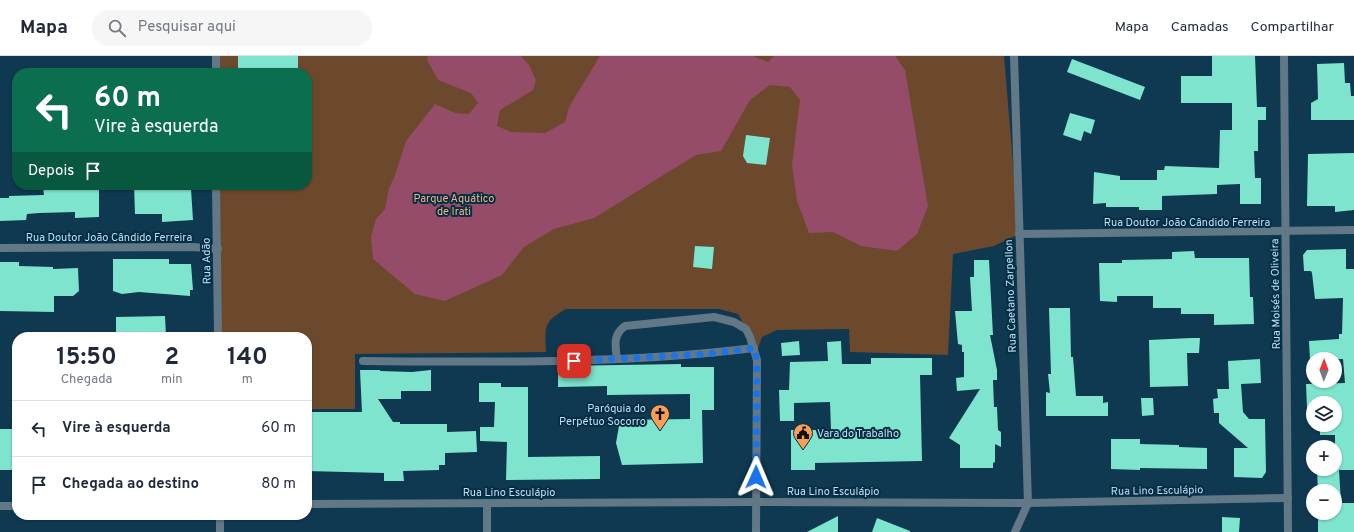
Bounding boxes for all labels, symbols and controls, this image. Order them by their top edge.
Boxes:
search box [92,10,372,46]
text: Mapa [20,16,68,40]
icon: search [106,17,128,39]
text: Pesquisar aqui [138,18,236,37]
text: Mapa [1115,19,1149,36]
text: Camadas [1171,19,1229,36]
text: Compartilhar [1251,19,1334,36]
text: 60 m [94,81,161,117]
icon: left [28,84,80,136]
text: Vire à esquerda [94,116,218,139]
icon: arrive [82,160,104,182]
text: Depois [28,162,74,181]
park label: Parque Aquático de Irati [413,192,495,219]
street label: Rua Doutor João Cândido Ferreira [1104,216,1270,230]
street label: Rua Doutor João Cândido Ferreira [26,231,192,245]
street label: Rua Adão [200,237,214,285]
street label: Rua Moisés de Oliveira [1268,238,1284,350]
street label: Rua Caetano Zarpellon [1002,239,1020,353]
text: 15:50 [56,343,117,373]
text: 2 [164,343,179,373]
text: 140 [227,343,268,373]
pin [557,344,591,378]
icon: arrive [563,350,585,372]
north arrow [1306,352,1342,388]
map controls [1306,352,1342,520]
text: Chegada [61,372,112,388]
text: min [161,372,183,388]
text: m [242,372,253,388]
button: layers [1306,396,1342,432]
place label: Paróquia do Perpétuo Socorro [559,402,646,429]
church icon: Paróquia do Perpétuo Socorro [649,403,671,431]
icon: left [28,418,50,440]
text: Vire à esquerda [62,419,171,438]
text: 60 m [261,419,296,438]
public building icon: Vara do Trabalho [792,422,814,450]
place label: Vara do Trabalho [817,427,899,441]
button: + [1306,440,1342,476]
position arrow [735,456,777,498]
icon: arrive [28,474,50,496]
text: Chegada ao destino [62,475,199,494]
text: 80 m [261,475,296,494]
street label: Rua Lino Esculápio [1111,483,1203,499]
button: − [1306,484,1342,520]
street label: Rua Lino Esculápio [787,485,879,499]
street label: Rua Lino Esculápio [463,486,555,500]

